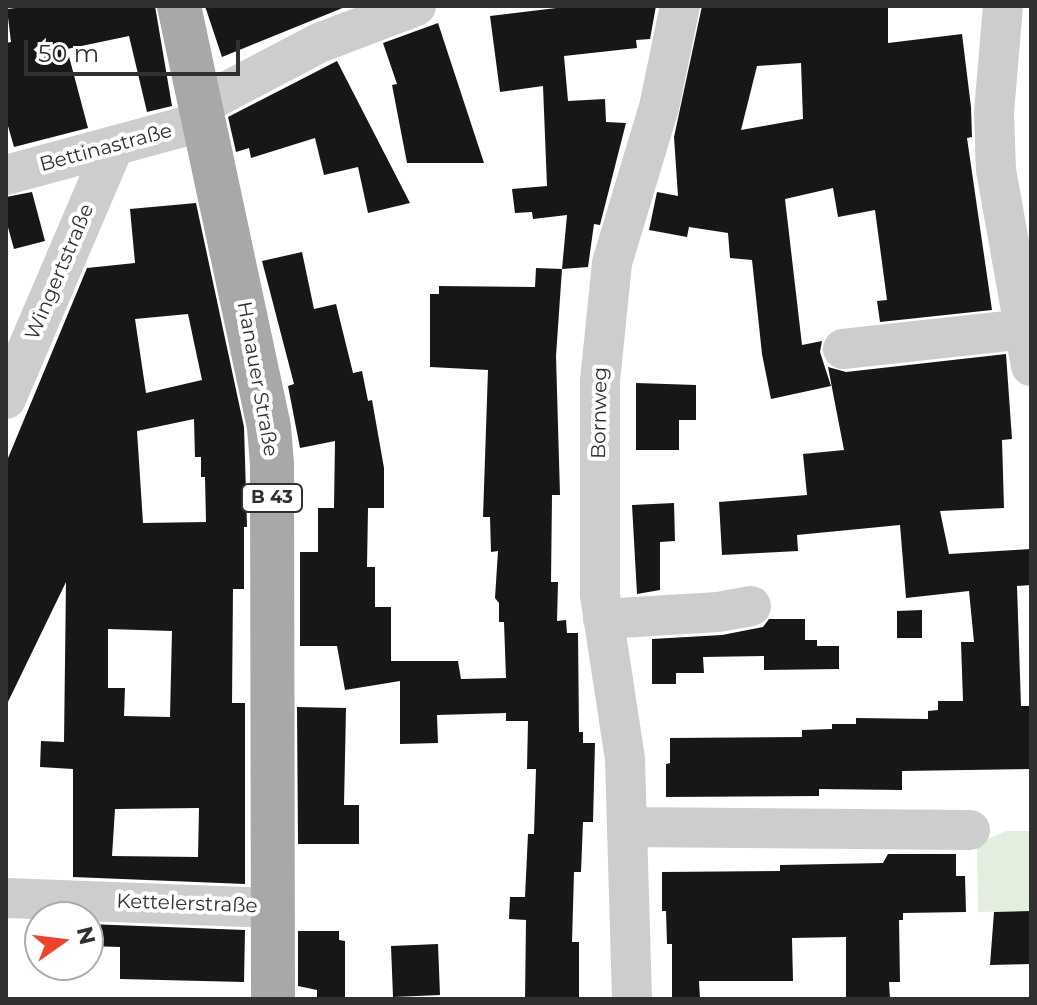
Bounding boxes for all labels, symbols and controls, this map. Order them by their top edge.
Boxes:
scale bar [28,24,244,74]
text: 50 m [38,39,99,68]
street label: Bettinastraße [37,119,175,177]
street label: Wingertstraße [21,200,99,344]
street label: Hanauer Straße [232,300,282,458]
street label: Bornweg [587,367,613,459]
road number: B 43 [242,484,302,512]
street label: Kettelerstraße [116,890,258,918]
north arrow [24,901,104,981]
text: N [71,924,101,947]

